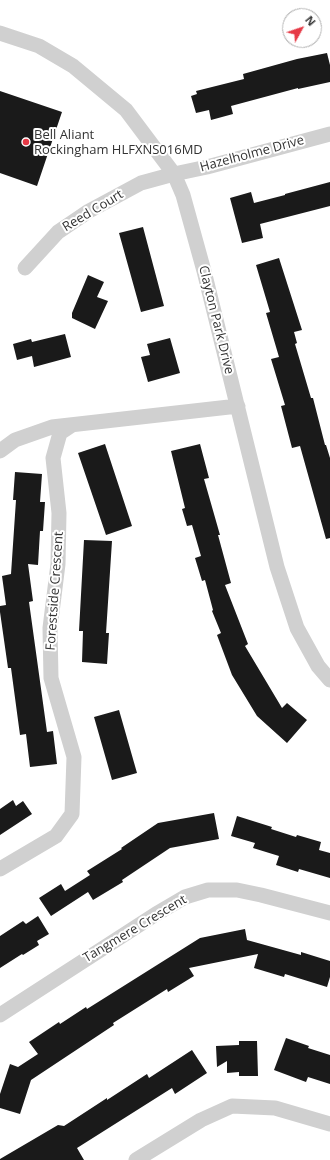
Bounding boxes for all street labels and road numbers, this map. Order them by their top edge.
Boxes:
street label: Hazelholme Drive [198,133,306,175]
street label: Reed Court [60,187,126,235]
street label: Clayton Park Drive [195,264,237,376]
street label: Forestside Crescent [43,531,67,651]
street label: Tangmere Crescent [80,892,190,966]

